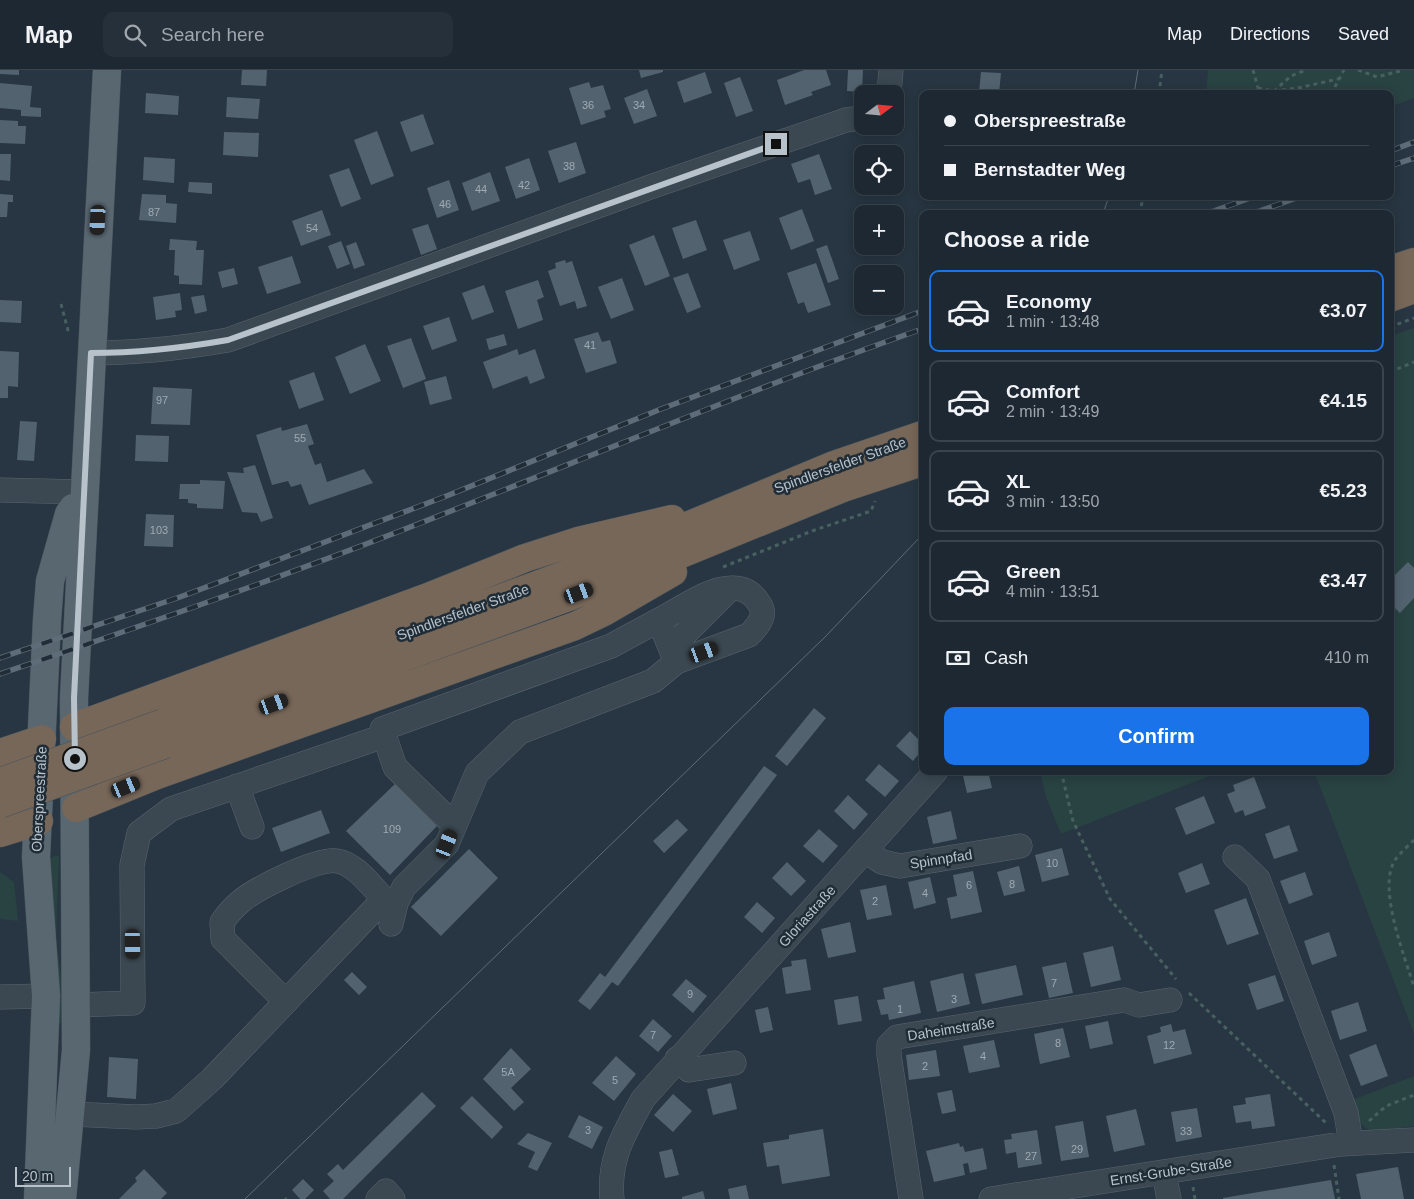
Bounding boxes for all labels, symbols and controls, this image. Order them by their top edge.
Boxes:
search box [103,12,453,57]
text: Map [25,21,73,48]
icon: search [121,21,149,49]
text: Search here [161,24,265,45]
text: Map [1167,24,1202,44]
text: Directions [1230,24,1310,44]
text: Saved [1338,24,1389,44]
north arrow [854,85,904,135]
map controls [854,85,904,315]
house number: 36 [582,99,594,111]
house number: 34 [633,99,645,111]
text: Oberspreestraße [974,110,1126,131]
route end [765,133,787,155]
button: locate [854,145,904,195]
text: Bernstadter Weg [974,159,1126,180]
house number: 38 [563,160,575,172]
house number: 42 [518,179,530,191]
house number: 44 [475,183,487,195]
house number: 46 [439,198,451,210]
car [89,205,106,235]
button: + [854,205,904,255]
house number: 87 [148,206,160,218]
house number: 54 [306,222,318,234]
text: Choose a ride [944,227,1089,252]
button: − [854,265,904,315]
icon: car [946,289,991,334]
text: Economy [1006,291,1092,312]
text: €3.07 [1319,300,1367,321]
text: 1 min · 13:48 [1006,313,1099,330]
house number: 41 [584,339,596,351]
icon: car [946,379,991,424]
text: Comfort [1006,381,1080,402]
text: €4.15 [1319,390,1367,411]
house number: 97 [156,394,168,406]
text: 2 min · 13:49 [1006,403,1099,420]
house number: 55 [294,432,306,444]
street label: Spindlersfelder Straße [772,434,908,496]
icon: car [946,469,991,514]
text: XL [1006,471,1030,492]
text: €5.23 [1319,480,1367,501]
text: 3 min · 13:50 [1006,493,1099,510]
house number: 103 [150,524,168,536]
icon: car [946,559,991,604]
text: Green [1006,561,1061,582]
text: €3.47 [1319,570,1367,591]
street label: Spindlersfelder Straße [395,581,531,643]
car [562,581,595,605]
text: 4 min · 13:51 [1006,583,1099,600]
car [687,640,720,664]
icon: cash [944,644,972,672]
text: Cash [984,647,1028,668]
text: 410 m [1325,649,1369,666]
car [257,692,290,716]
button: Confirm [944,707,1369,765]
street label: Oberspreestraße [28,746,50,852]
route start [64,748,86,770]
car [109,774,142,800]
house number: 109 [383,823,401,835]
car [434,827,459,861]
street label: Spinnpfad [909,846,973,872]
house number: 10 [1046,857,1058,869]
house number: 8 [1009,878,1015,890]
house number: 6 [966,879,972,891]
street label: Gloriastraße [775,882,839,950]
house number: 4 [922,887,928,899]
house number: 2 [872,895,878,907]
car [125,929,140,959]
house number: 7 [1051,977,1057,989]
house number: 9 [687,988,693,1000]
house number: 3 [951,993,957,1005]
house number: 1 [897,1003,903,1015]
street label: Daheimstraße [906,1014,996,1044]
house number: 7 [650,1029,656,1041]
house number: 8 [1055,1037,1061,1049]
house number: 12 [1163,1039,1175,1051]
house number: 4 [980,1050,986,1062]
house number: 2 [922,1060,928,1072]
house number: 5A [501,1066,515,1078]
house number: 5 [612,1074,618,1086]
house number: 3 [585,1124,591,1136]
house number: 33 [1180,1125,1192,1137]
house number: 29 [1071,1143,1083,1155]
house number: 27 [1025,1150,1037,1162]
street label: Ernst-Grube-Straße [1109,1153,1233,1189]
scale bar [15,1164,71,1187]
text: 20 m [22,1168,53,1184]

